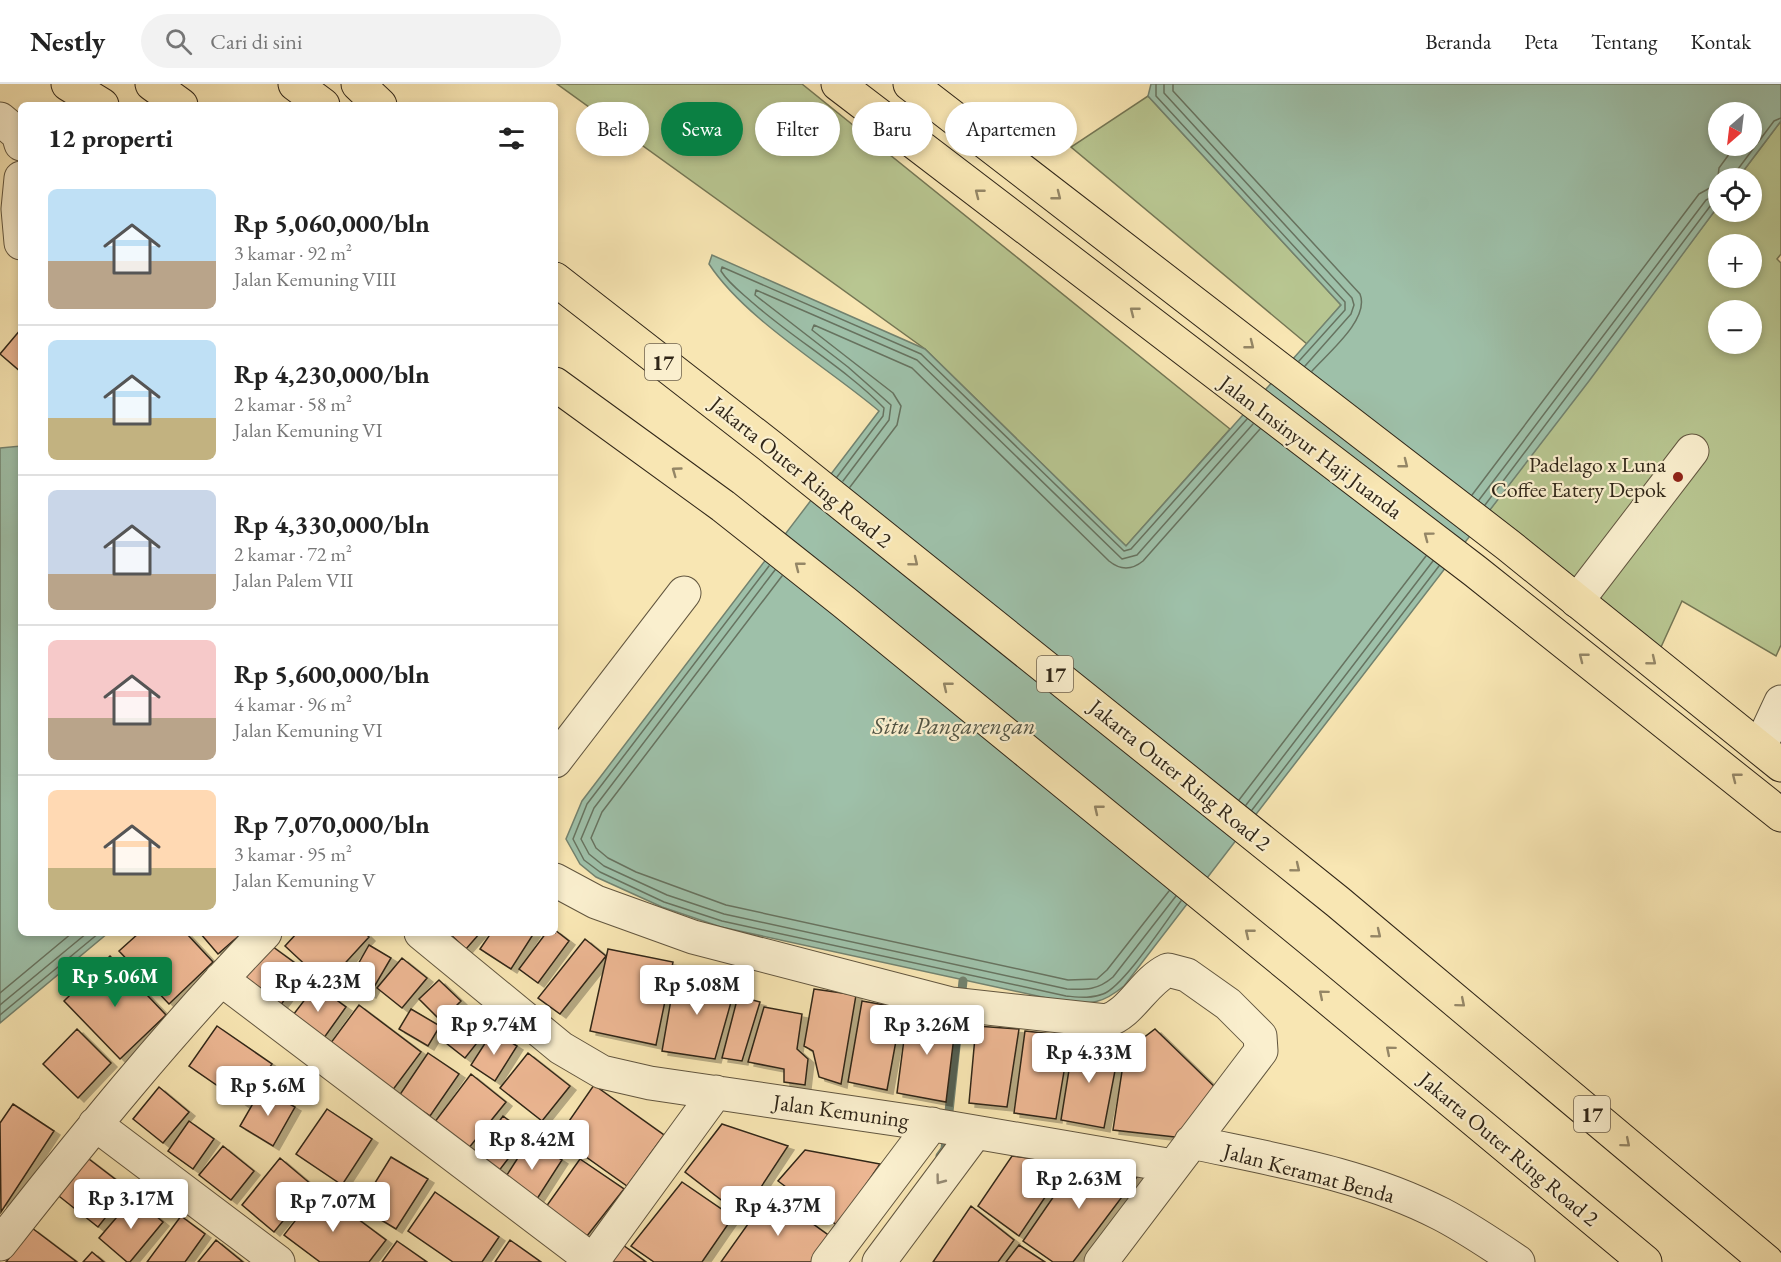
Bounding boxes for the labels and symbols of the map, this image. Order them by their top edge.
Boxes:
north arrow [1708,102,1762,156]
one-way arrow [975,189,986,200]
one-way arrow [1050,189,1061,200]
one-way arrow [1130,308,1141,319]
one-way arrow [1243,338,1254,349]
road number: 17 [645,344,681,380]
street label: Jalan Insinyur Haji Juanda [1212,367,1409,526]
street label: Jakarta Outer Ring Road 2 [702,388,898,555]
place label: Padelago x Luna Coffee Eatery Depok [1491,450,1667,504]
one-way arrow [1397,457,1408,468]
one-way arrow [671,467,682,478]
marker: Padelago x Luna Coffee Eatery Depok [1671,470,1685,484]
one-way arrow [1424,532,1435,543]
one-way arrow [908,555,919,566]
one-way arrow [794,562,805,573]
one-way arrow [1579,653,1590,664]
one-way arrow [1645,653,1656,664]
road number: 17 [1037,656,1073,692]
one-way arrow [943,682,954,693]
street label: Jakarta Outer Ring Road 2 [1081,691,1277,858]
water label: Situ Pangarengan [872,710,1035,741]
one-way arrow [1732,774,1743,785]
one-way arrow [1094,805,1105,816]
one-way arrow [1289,861,1300,872]
one-way arrow [1371,927,1382,938]
one-way arrow [1244,929,1255,940]
pin: Rp 5.06M [53,957,177,1008]
pin: Rp 4.23M [256,962,380,1013]
pin: Rp 5.08M [635,965,759,1016]
one-way arrow [1319,991,1330,1002]
one-way arrow [1454,996,1465,1007]
pin: Rp 9.74M [432,1005,556,1056]
pin: Rp 3.26M [865,1005,989,1056]
pin: Rp 4.33M [1027,1033,1151,1084]
one-way arrow [1386,1046,1397,1057]
street label: Jakarta Outer Ring Road 2 [1412,1064,1605,1233]
pin: Rp 5.6M [213,1066,323,1117]
street label: Jalan Kemuning [769,1087,911,1135]
road number: 17 [1574,1096,1610,1132]
pin: Rp 8.42M [470,1120,594,1171]
street label: Jalan Keramat Benda [1218,1136,1398,1210]
one-way arrow [1619,1136,1630,1147]
pin: Rp 2.63M [1017,1159,1141,1210]
one-way arrow [937,1174,948,1185]
pin: Rp 3.17M [69,1179,193,1230]
pin: Rp 7.07M [271,1182,395,1233]
pin: Rp 4.37M [716,1186,840,1237]

